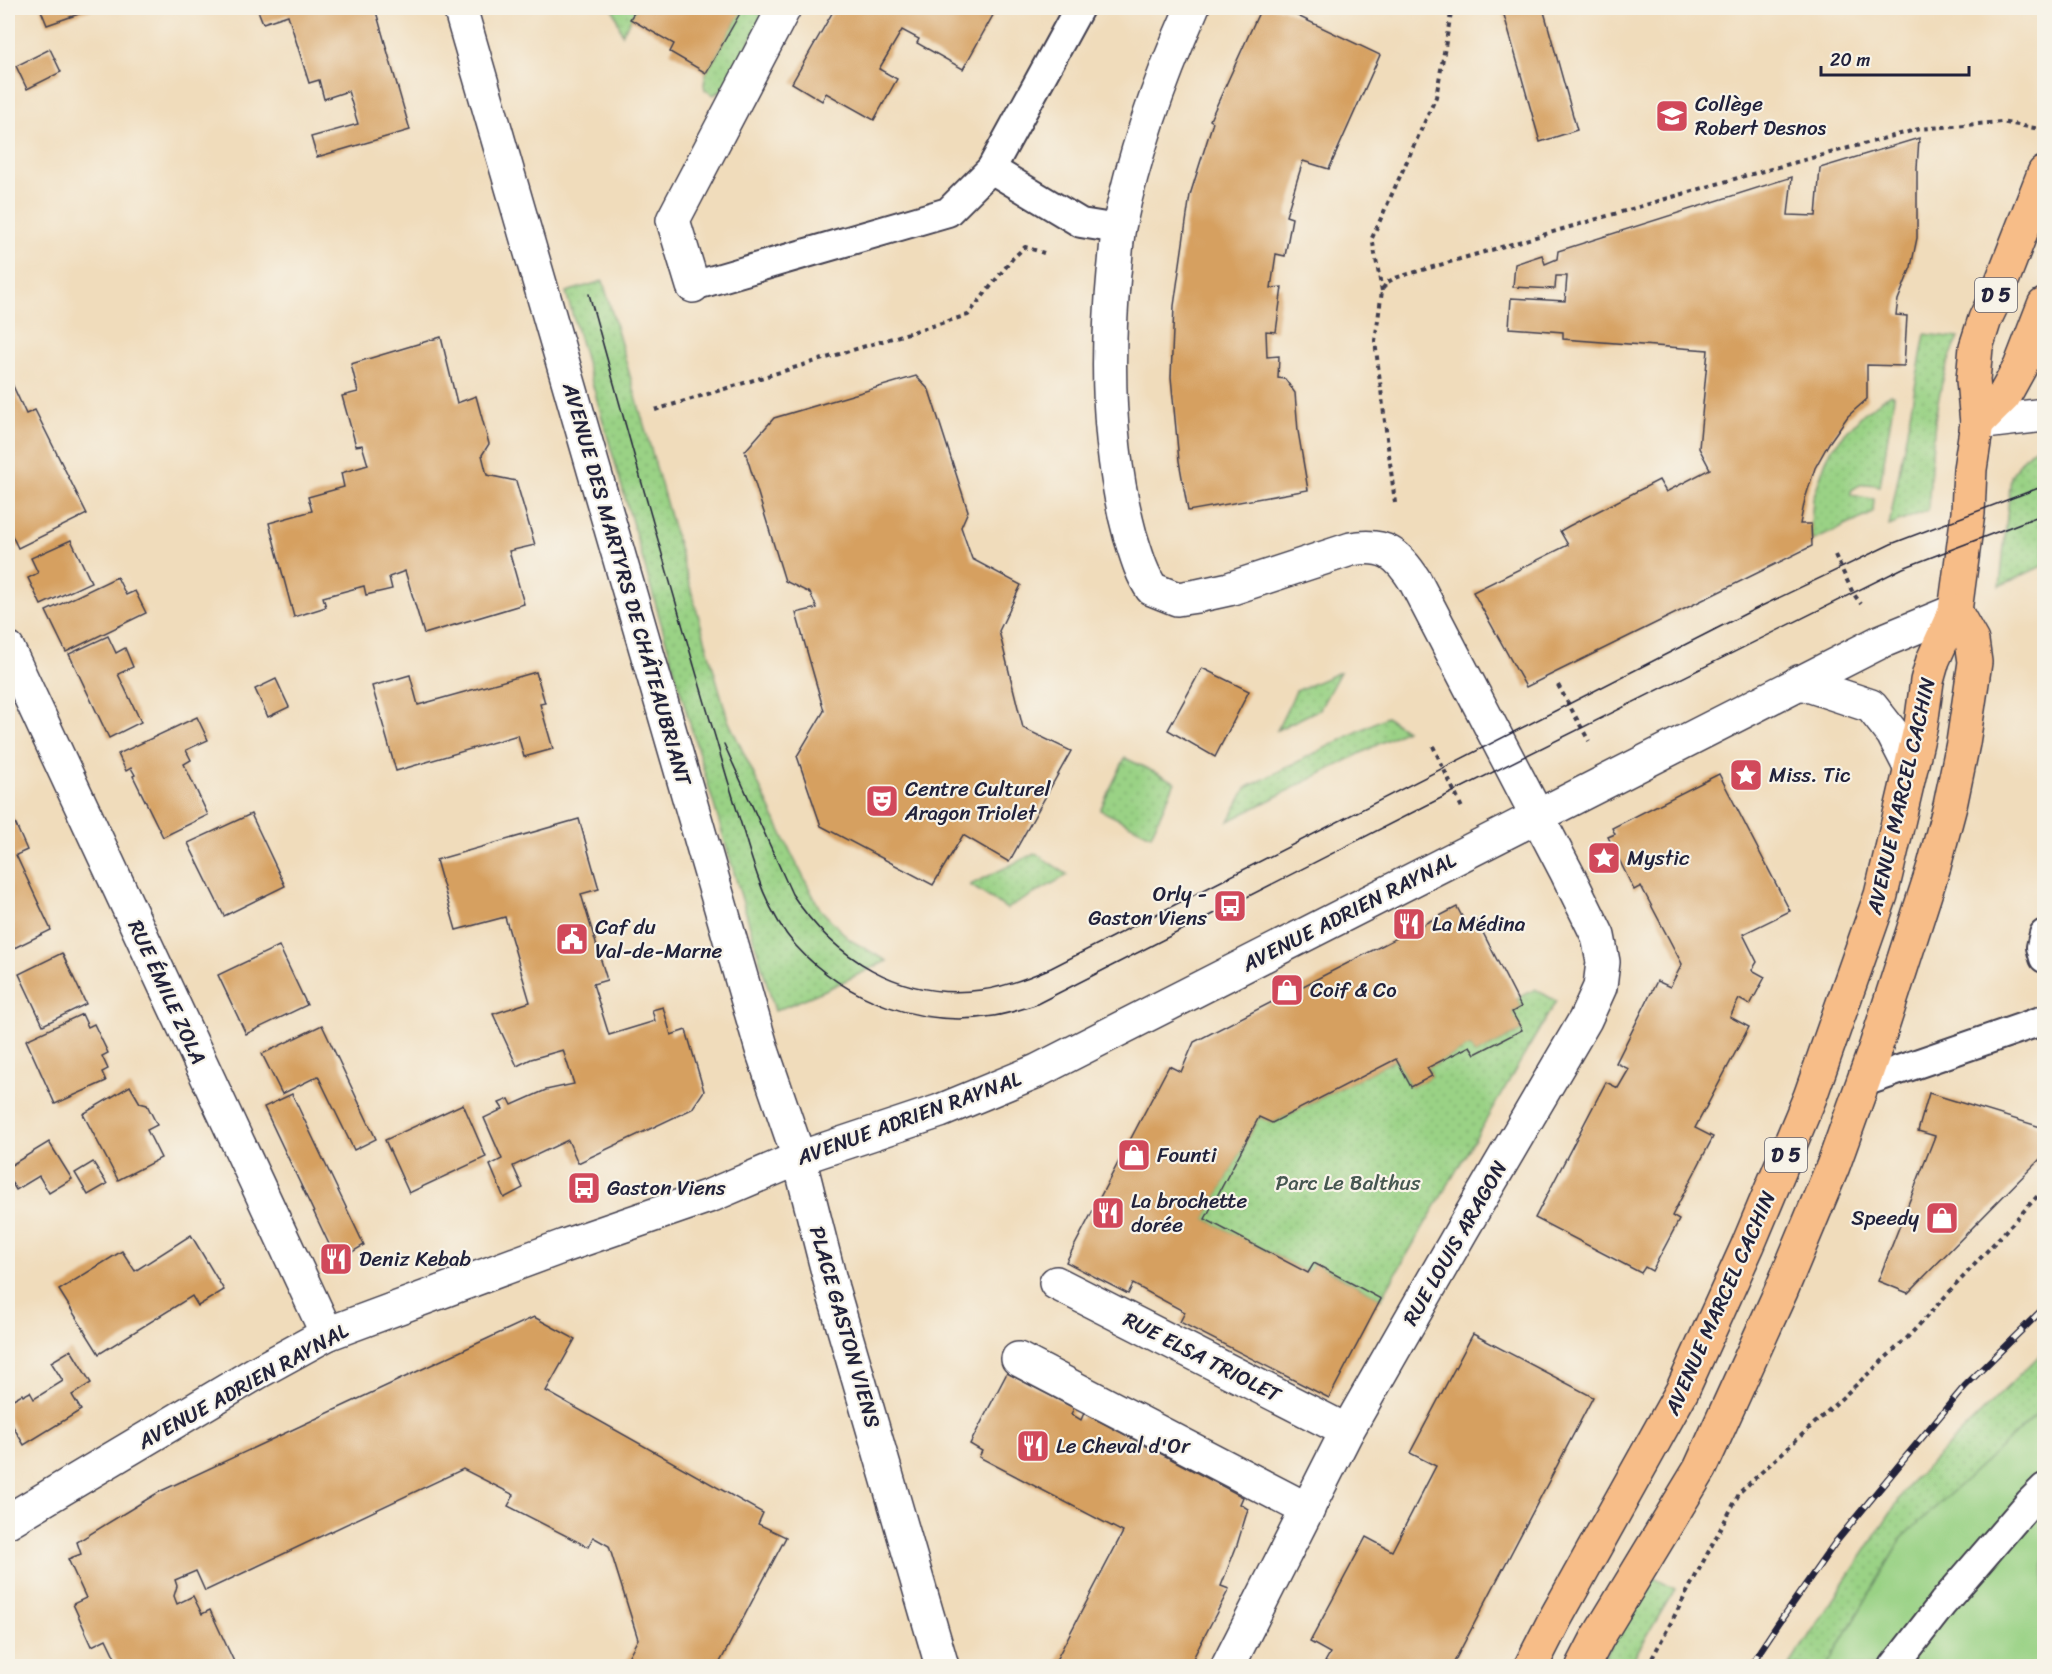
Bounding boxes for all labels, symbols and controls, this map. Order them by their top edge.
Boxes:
scale bar [1821,39,1970,77]
text: 20 m [1830,44,1870,76]
place label: Collège Robert Desnos [1695,85,1827,147]
school or university icon: Collège Robert Desnos [1654,98,1690,134]
road number: D 5 [1975,278,2017,312]
street label: AVENUE DES MARTYRS DE CHÂTEAUBRIANT [551,377,703,791]
street label: AVENUE MARCEL CACHIN [1855,673,1947,919]
place label: Miss. Tic [1769,756,1851,794]
place icon: Miss. Tic [1728,757,1764,793]
place label: Centre Culturel Aragon Triolet [904,770,1051,832]
theatre icon: Centre Culturel Aragon Triolet [864,783,900,819]
place label: Mystic [1627,839,1690,877]
place icon: Mystic [1586,840,1622,876]
street label: AVENUE ADRIEN RAYNAL [1234,841,1463,983]
place label: Orly - Gaston Viens [1088,875,1207,937]
bus stop icon: Orly - Gaston Viens [1212,888,1248,924]
place label: La Médina [1432,905,1526,943]
restaurant icon: La Médina [1391,906,1427,942]
place label: Caf du Val-de-Marne [595,908,722,970]
street label: RUE ÉMILE ZOLA [117,913,217,1071]
public building icon: Caf du Val-de-Marne [554,921,590,957]
place label: Coif & Co [1310,971,1397,1009]
shop icon: Coif & Co [1269,972,1305,1008]
street label: AVENUE ADRIEN RAYNAL [791,1060,1027,1177]
place label: Founti [1157,1136,1218,1174]
shop icon: Founti [1116,1137,1152,1173]
road number: D 5 [1765,1138,1807,1172]
street label: RUE LOUIS ARAGON [1392,1153,1518,1333]
park label: Parc Le Balthus [1276,1164,1421,1202]
place label: Gaston Viens [607,1169,726,1207]
bus stop icon: Gaston Viens [566,1170,602,1206]
place label: La brochette dorée [1131,1182,1247,1244]
street label: AVENUE MARCEL CACHIN [1653,1184,1787,1422]
restaurant icon: La brochette dorée [1090,1195,1126,1231]
place label: Speedy [1851,1199,1919,1237]
shop icon: Speedy [1924,1200,1960,1236]
street label: PLACE GASTON VIENS [798,1222,892,1432]
place label: Deniz Kebab [359,1240,472,1278]
restaurant icon: Deniz Kebab [318,1241,354,1277]
street label: RUE ELSA TRIOLET [1116,1301,1289,1414]
street label: AVENUE ADRIEN RAYNAL [130,1312,356,1460]
place label: Le Cheval d'Or [1056,1427,1191,1465]
restaurant icon: Le Cheval d'Or [1015,1428,1051,1464]

